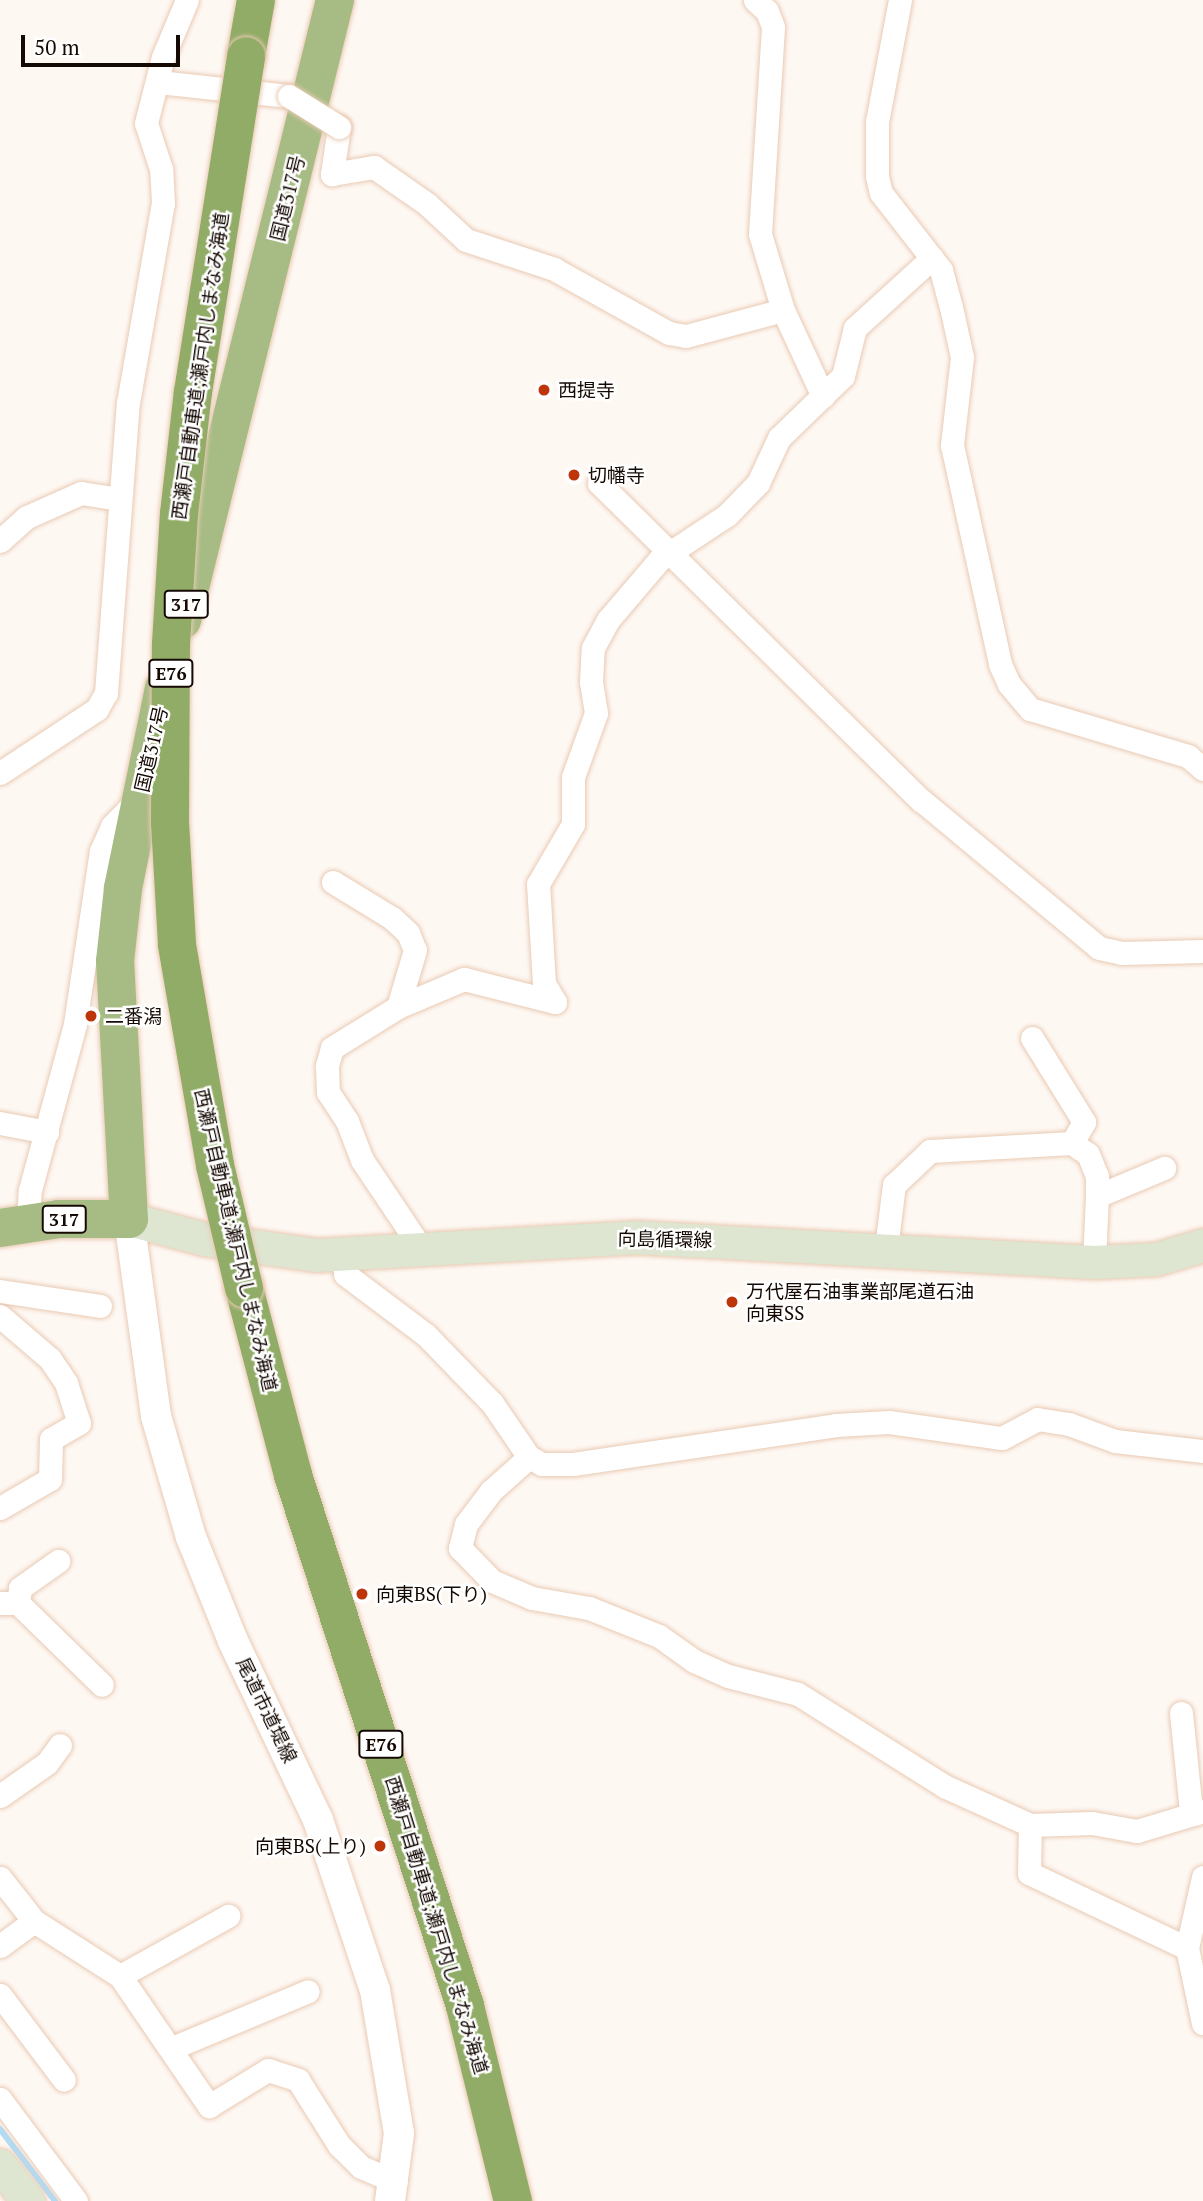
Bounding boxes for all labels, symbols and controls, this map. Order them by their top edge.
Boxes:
scale bar [24,21,184,65]
text: 50 m [34,33,80,61]
street label: 国道317号 [265,153,309,243]
street label: 西瀬戸自動車道;瀬戸内しまなみ海道 [167,211,233,521]
place label: 西提寺 [558,379,615,401]
marker: 西提寺 [536,382,552,398]
place label: 切幡寺 [588,464,645,486]
marker: 切幡寺 [566,467,582,483]
road number: 317 [163,590,209,618]
road number: E76 [148,658,194,688]
street label: 国道317号 [130,704,172,794]
place label: 二番潟 [105,1005,162,1027]
marker: 二番潟 [83,1008,99,1024]
street label: 西瀬戸自動車道;瀬戸内しまなみ海道 [190,1086,282,1394]
road number: 317 [41,1204,87,1234]
street label: 向島循環線 [617,1227,713,1251]
place label: 万代屋石油事業部尾道石油 向東SS [746,1280,974,1324]
marker: 万代屋石油事業部尾道石油 向東SS [724,1294,740,1310]
place label: 向東BS(下り) [376,1583,487,1605]
marker: 向東BS(下り) [354,1586,370,1602]
street label: 尾道市道堤線 [232,1654,302,1766]
road number: E76 [358,1730,404,1758]
street label: 西瀬戸自動車道;瀬戸内しまなみ海道 [381,1773,493,2077]
place label: 向東BS(上り) [255,1835,366,1857]
marker: 向東BS(上り) [372,1838,388,1854]

